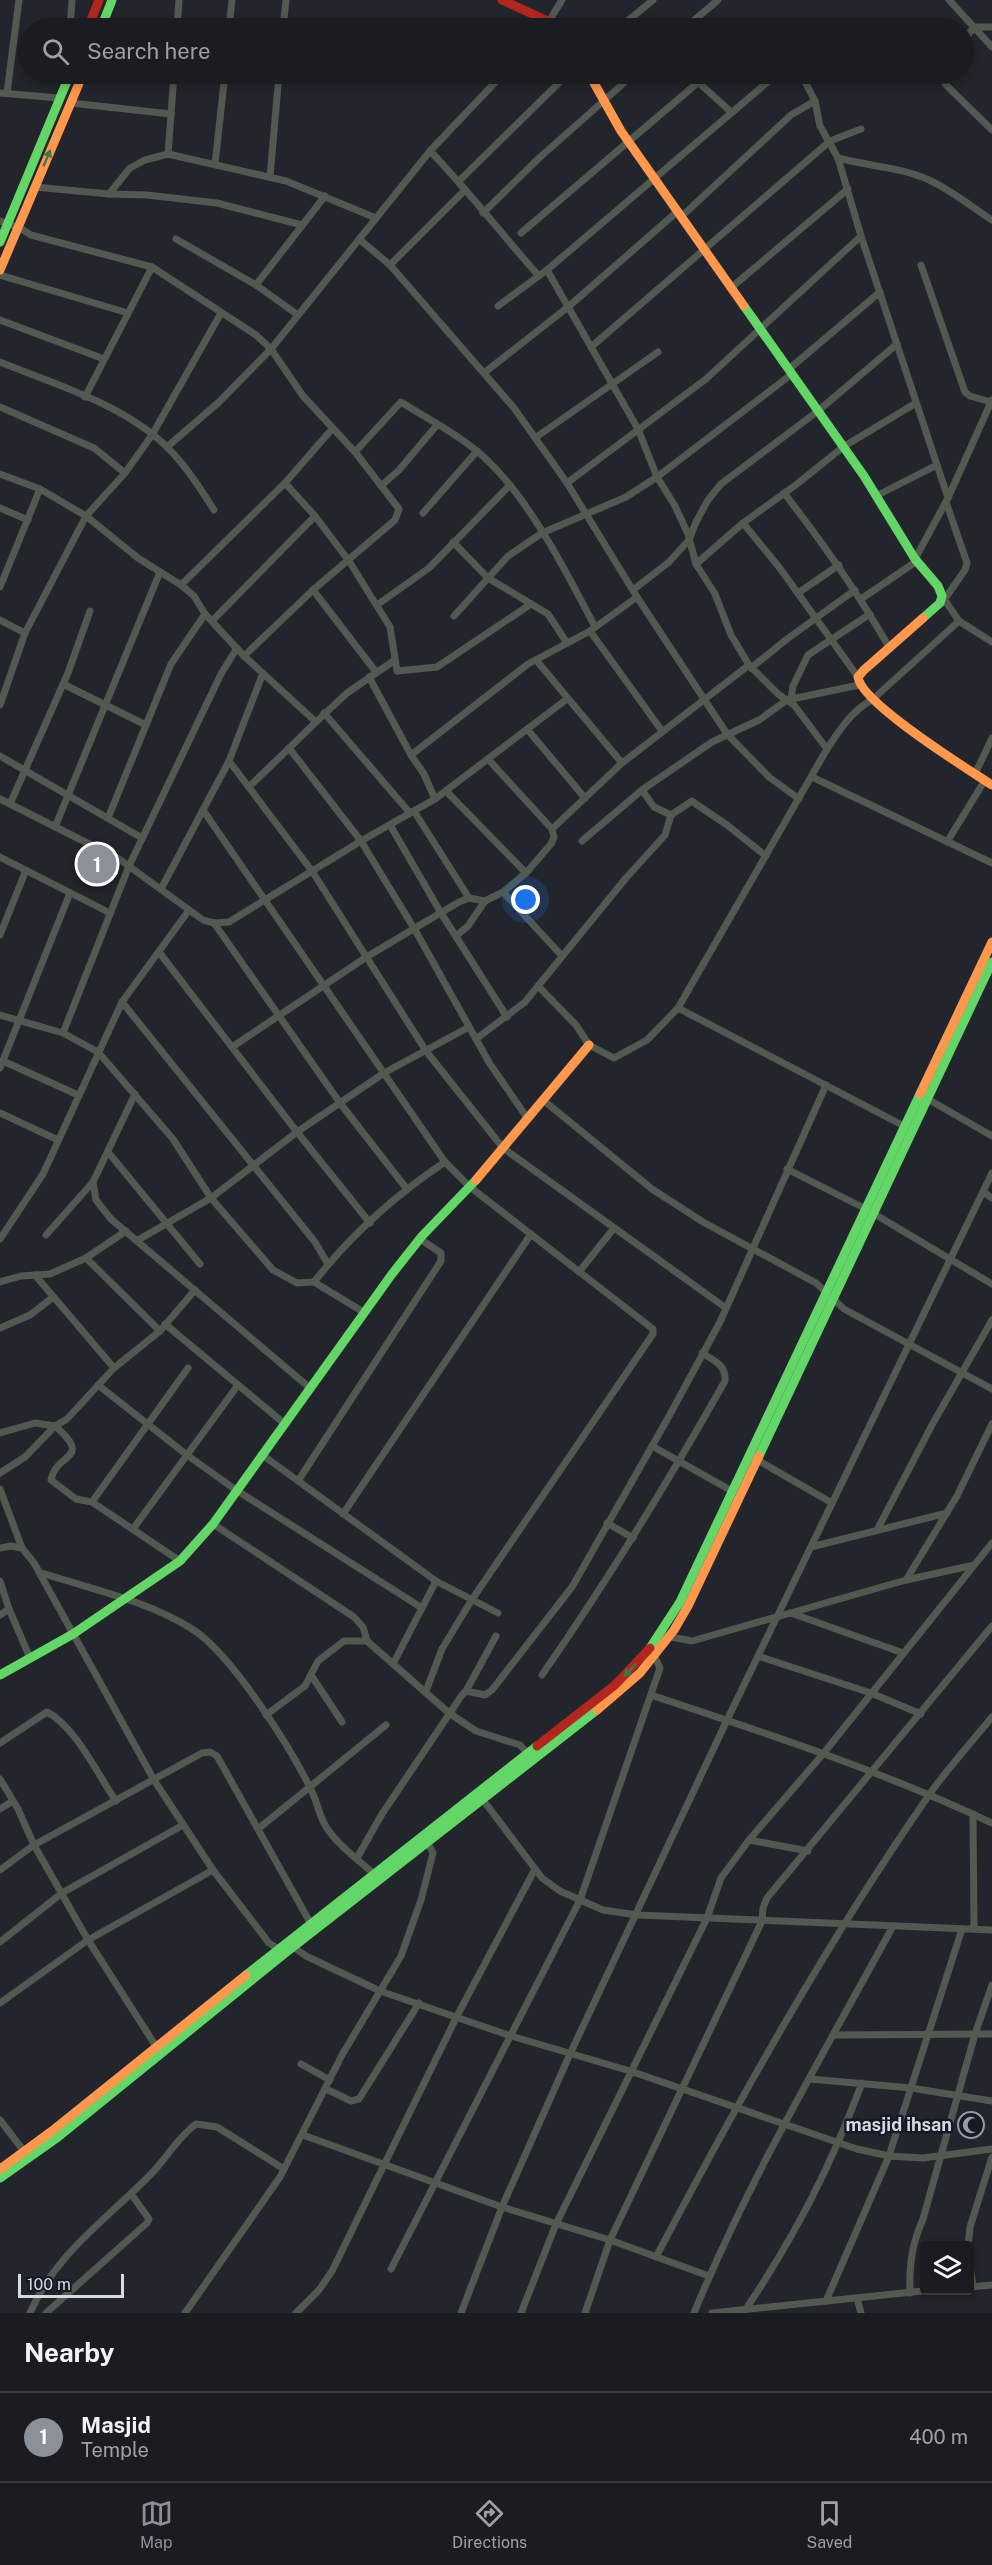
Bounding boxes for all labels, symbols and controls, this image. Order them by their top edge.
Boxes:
search box [18,18,974,84]
icon: search [39,35,72,68]
text: Search here [87,38,211,64]
one-way arrow [43,149,53,167]
pin: 1 [78,842,116,886]
your location [511,885,540,914]
one-way arrow [624,1662,638,1676]
mosque icon: masjid ihsan [956,2110,986,2140]
place label: masjid ihsan [845,2114,952,2135]
map controls [920,2241,974,2295]
button: layers [920,2241,974,2295]
scale bar [18,2271,124,2298]
text: 100 m [27,2275,71,2294]
text: Nearby [24,2337,114,2368]
text: Masjid [81,2412,151,2438]
text: 1 [39,2425,48,2449]
text: 400 m [909,2425,968,2449]
text: Temple [81,2438,149,2462]
tab: Map [140,2497,173,2552]
tab: Directions [452,2497,527,2552]
tab: Saved [807,2497,852,2552]

